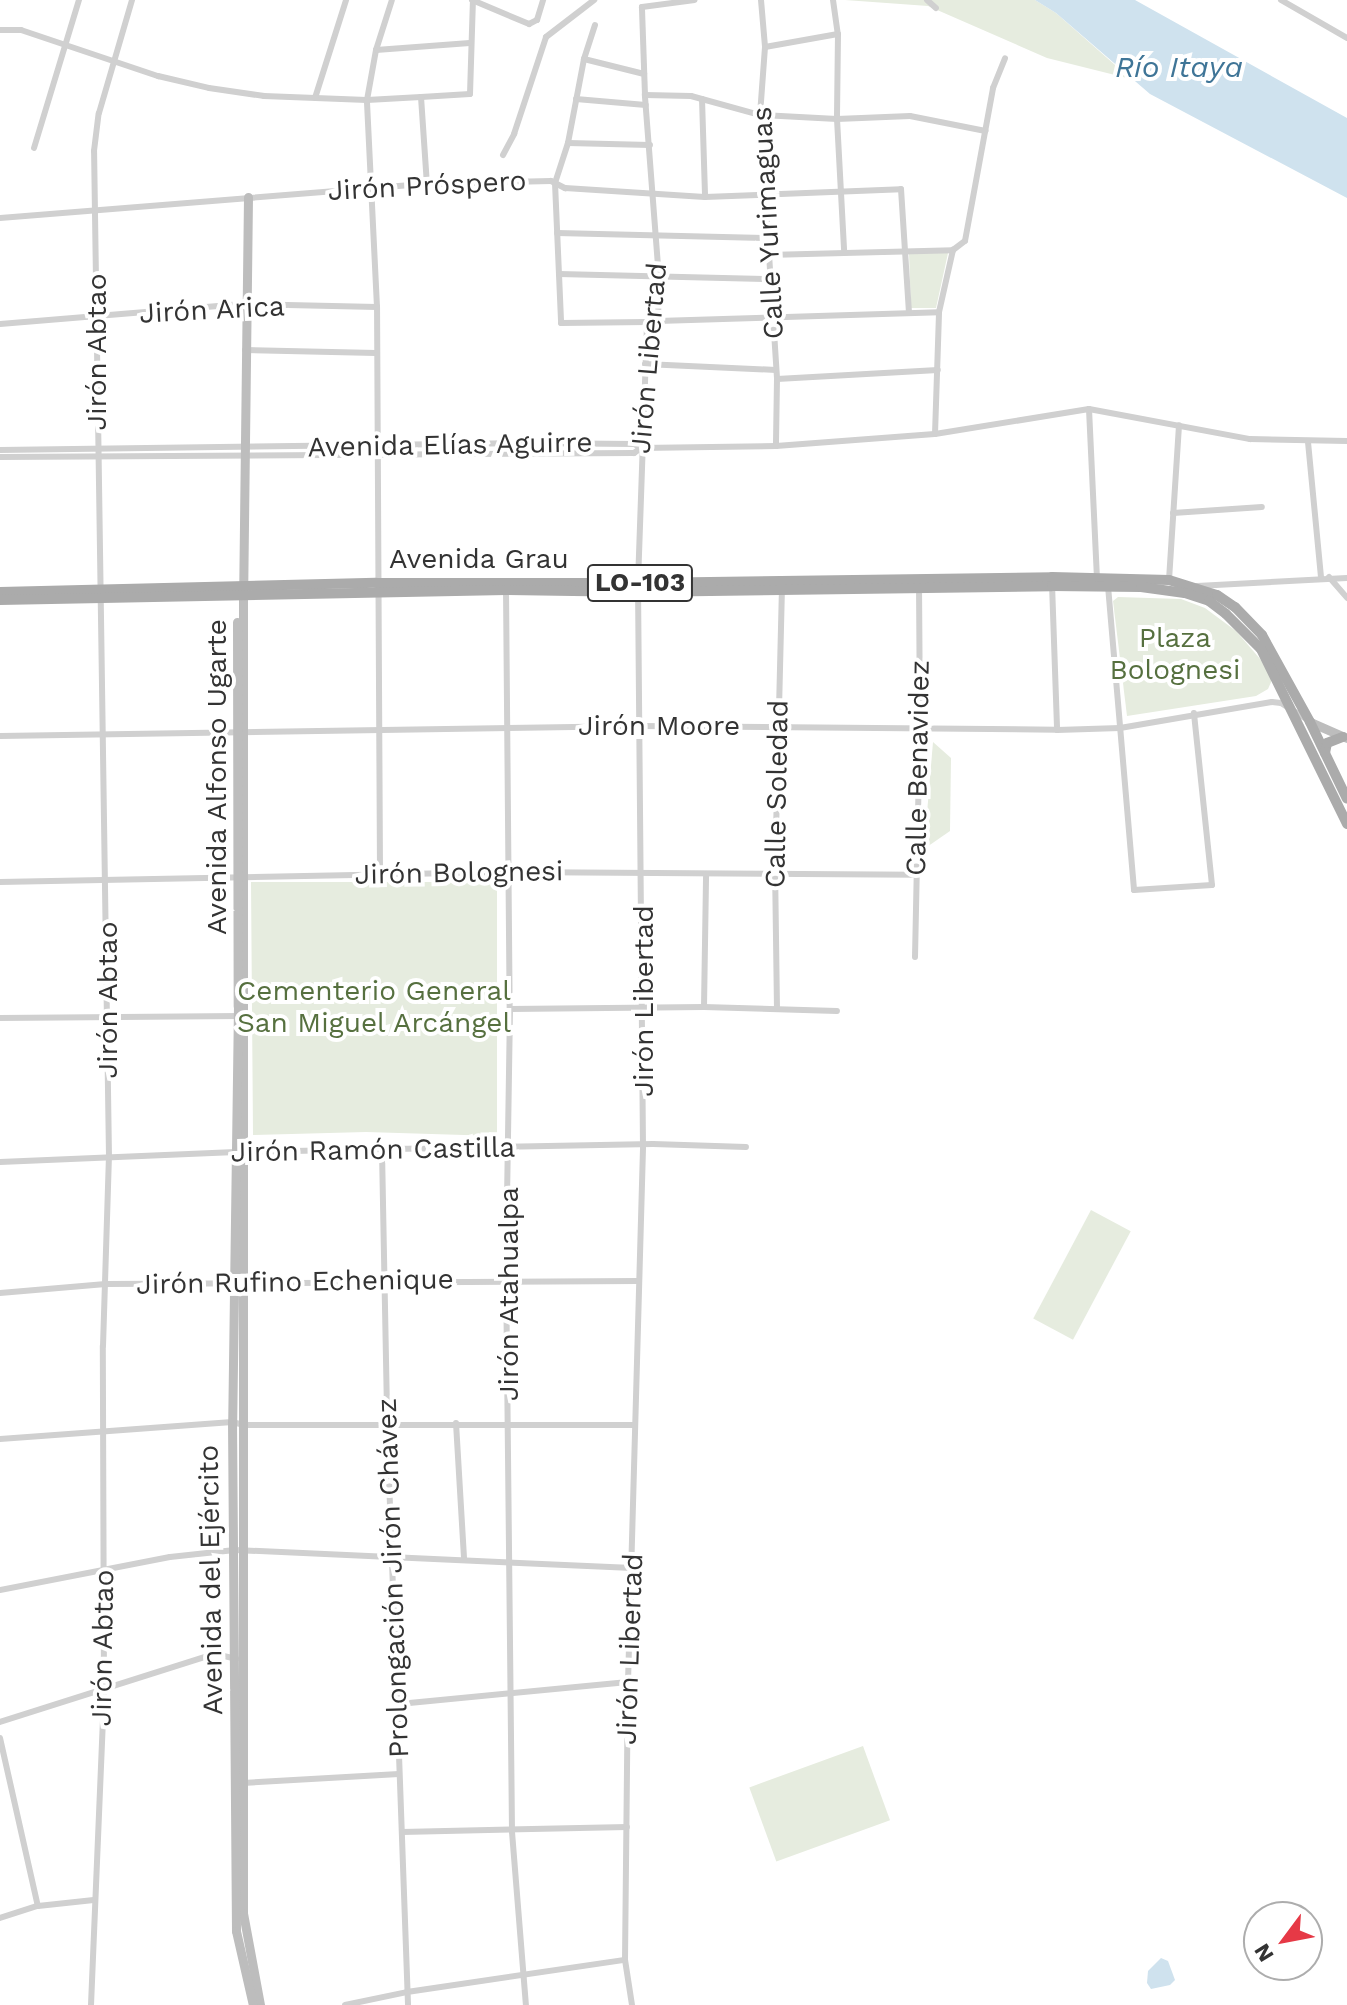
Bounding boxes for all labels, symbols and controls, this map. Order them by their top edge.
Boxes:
water label: Río Itaya [1115,49,1243,85]
street label: Calle Yurimaguas [745,105,791,341]
street label: Jirón Próspero [327,164,527,208]
street label: Jirón Libertad [624,261,674,455]
street label: Jirón Abtao [80,273,114,431]
street label: Jirón Arica [138,289,286,331]
street label: Avenida Elías Aguirre [306,426,594,464]
street label: Avenida Grau [389,542,569,576]
road number: LO-103 [586,561,694,605]
street label: Avenida Alfonso Ugarte [200,618,234,936]
park label: Plaza Bolognesi [1109,621,1241,687]
street label: Calle Benavidez [899,660,937,876]
street label: Calle Soledad [759,700,795,888]
street label: Jirón Moore [578,709,740,743]
street label: Jirón Bolognesi [354,854,564,892]
street label: Jirón Libertad [627,905,661,1097]
street label: Jirón Abtao [91,921,125,1079]
park label: Cementerio General San Miguel Arcángel [236,974,512,1040]
street label: Jirón Ramón Castilla [230,1131,516,1169]
street label: Jirón Atahualpa [492,1186,526,1402]
street label: Jirón Rufino Echenique [136,1262,454,1302]
street label: Prolongación Jirón Chávez [370,1397,416,1759]
street label: Avenida del Ejército [192,1444,230,1716]
street label: Jirón Libertad [610,1553,650,1745]
street label: Jirón Abtao [85,1569,121,1727]
north arrow [1243,1901,1323,1981]
text: N [1249,1939,1279,1966]

